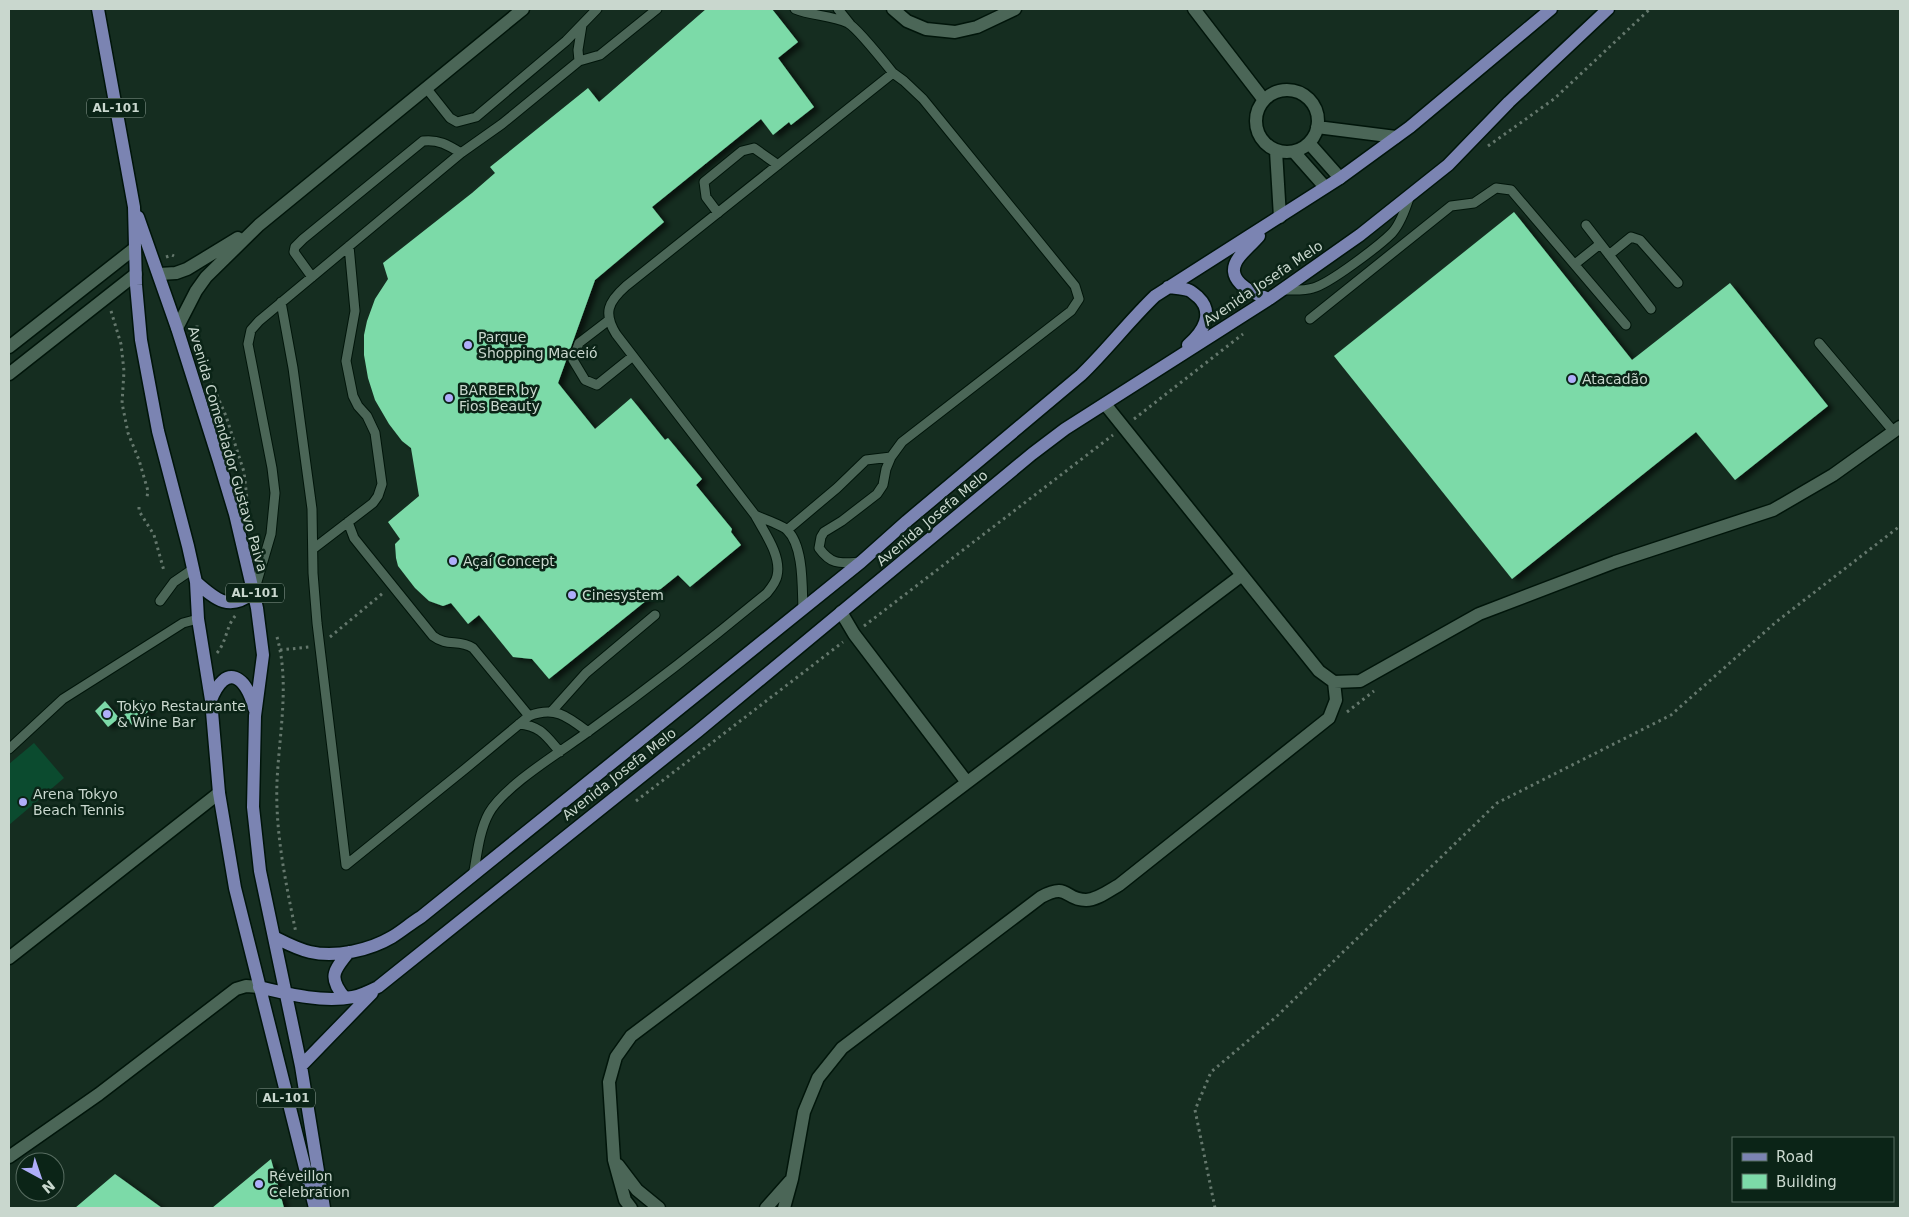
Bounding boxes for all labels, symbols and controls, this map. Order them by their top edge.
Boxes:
road number: AL-101 [87,99,145,118]
street label: Avenida Josefa Melo [1200,237,1326,329]
street label: Avenida Comendador Gustavo Paiva [185,324,271,574]
place label: Parque Shopping Maceió [478,329,598,361]
marker: Parque Shopping Maceió [462,339,474,351]
place label: Atacadão [1582,371,1648,387]
marker: Atacadão [1566,373,1578,385]
place label: BARBER by Fios Beauty [459,382,540,414]
marker: BARBER by Fios Beauty [443,392,455,404]
street label: Avenida Josefa Melo [873,467,991,569]
place label: Açaí Concept [463,553,555,569]
marker: Açaí Concept [447,555,459,567]
road number: AL-101 [226,584,284,602]
place label: Cinesystem [582,587,664,603]
marker: Cinesystem [566,589,578,601]
place label: Tokyo Restaurante & Wine Bar [116,698,246,730]
marker: Tokyo Restaurante & Wine Bar [101,708,113,720]
street label: Avenida Josefa Melo [559,725,679,823]
place label: Arena Tokyo Beach Tennis [33,786,125,818]
marker: Arena Tokyo Beach Tennis [17,796,29,808]
road number: AL-101 [257,1088,315,1108]
legend [1732,1137,1894,1202]
text: Road [1776,1148,1814,1166]
north arrow [15,1152,65,1202]
place label: Réveillon Celebration [269,1168,350,1200]
text: Building [1776,1173,1837,1191]
text: N [39,1177,58,1197]
marker: Réveillon Celebration [253,1178,265,1190]

